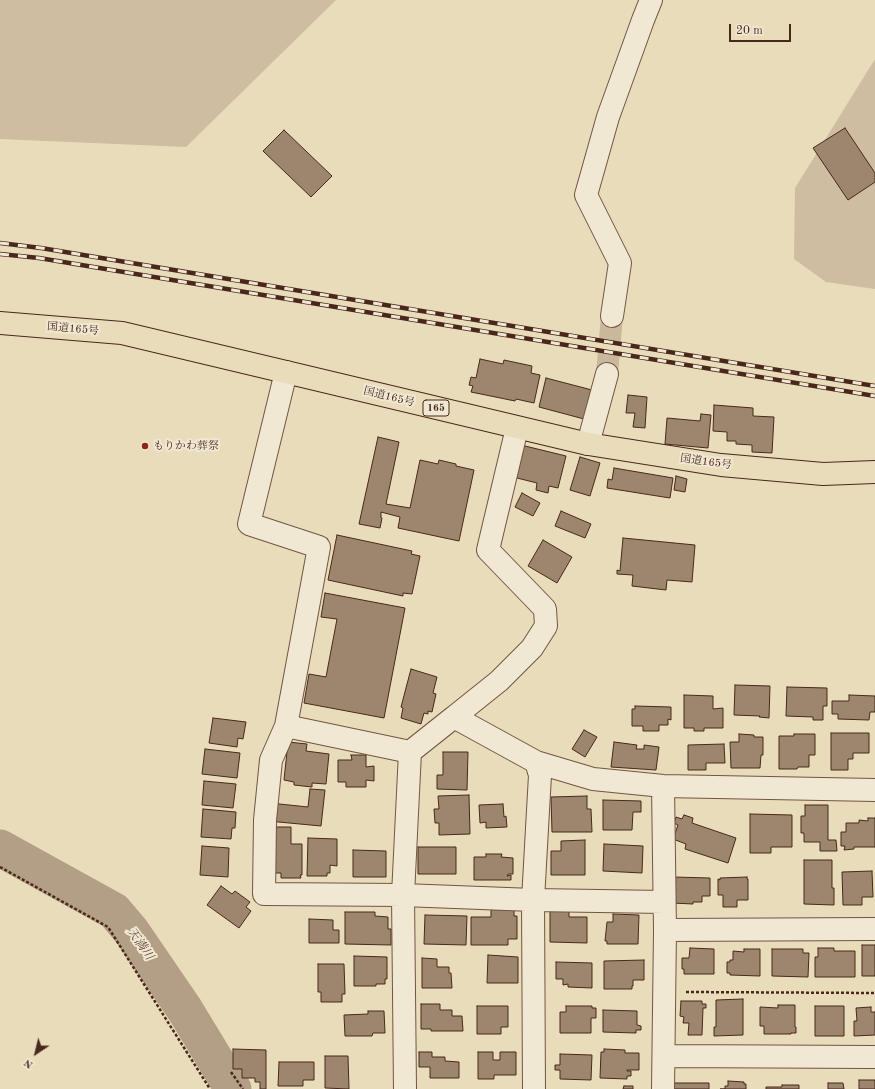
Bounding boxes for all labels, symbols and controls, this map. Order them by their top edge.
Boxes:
scale bar [731,16,793,42]
text: 20 m [736,25,763,37]
street label: 国道165号 [46,320,100,338]
street label: 国道165号 [362,384,416,410]
road number: 165 [423,400,449,416]
place label: もりかわ葬祭 [153,439,219,453]
marker: もりかわ葬祭 [140,441,150,451]
street label: 国道165号 [679,452,733,472]
water label: 天満川 [124,925,156,963]
north arrow [16,1033,56,1073]
text: N [22,1056,35,1070]

